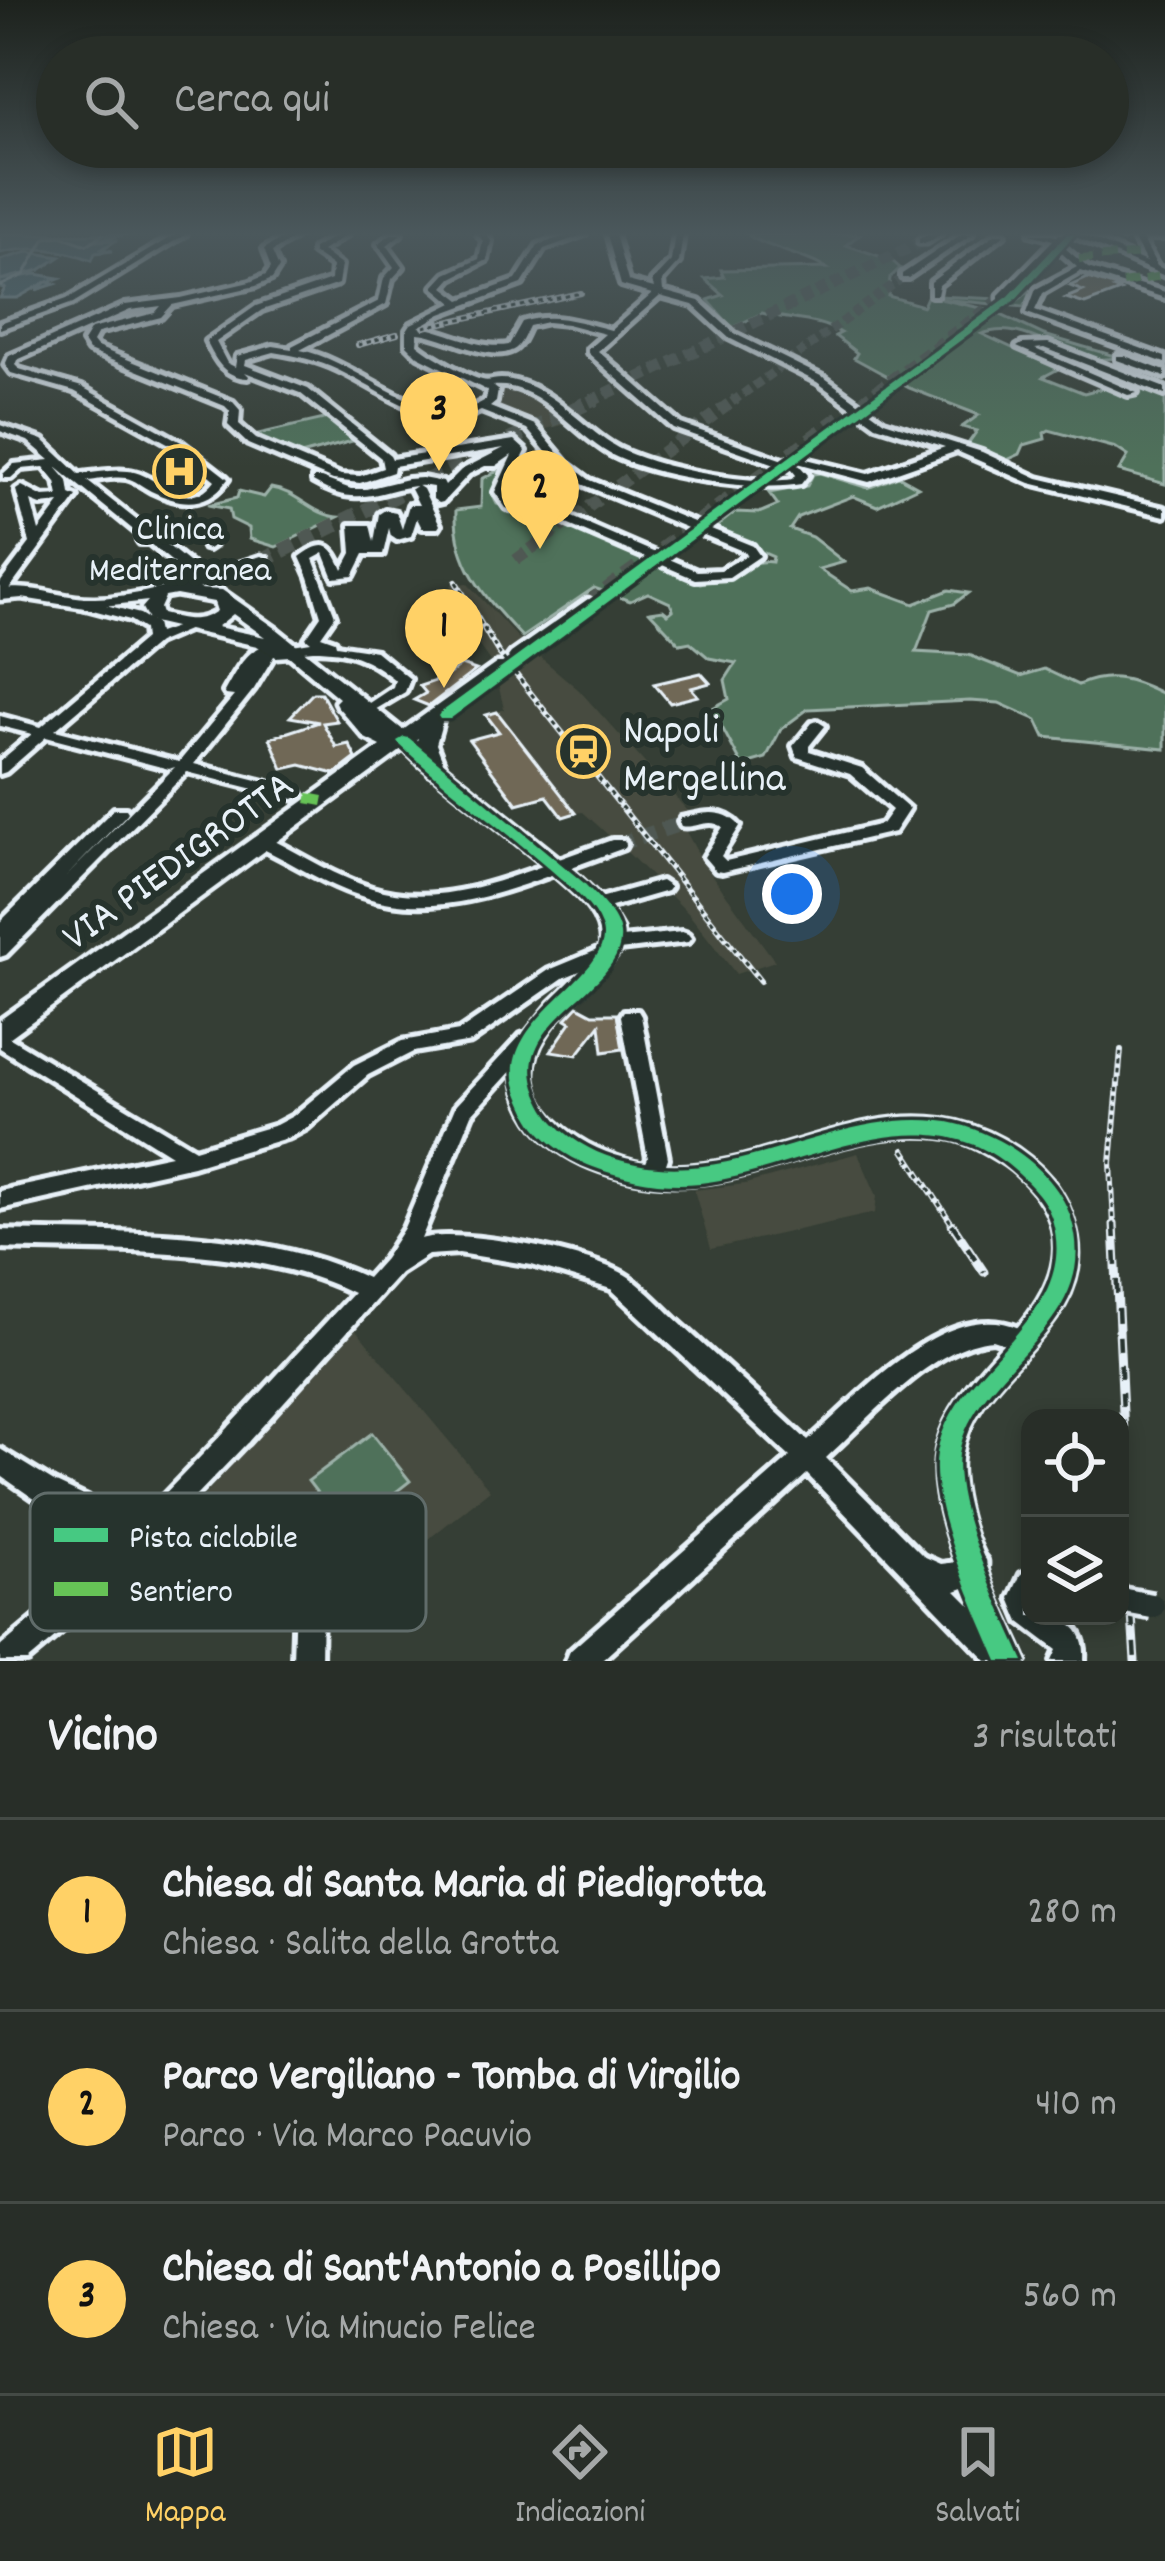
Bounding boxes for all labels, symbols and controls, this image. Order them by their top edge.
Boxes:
search box [36,36,1129,168]
icon: search [78,69,144,135]
text: Cerca qui [174,70,330,134]
pin: 3 [400,372,478,471]
hospital icon: Clinica Mediterranea [152,443,208,499]
pin: 2 [501,450,579,549]
place label: Clinica Mediterranea [89,506,272,599]
pin: 1 [405,589,483,688]
place label: Napoli Mergellina [623,704,787,812]
station icon: Napoli Mergellina [556,723,612,779]
street label: VIA PIEDIGROTTA [52,759,309,968]
your location [762,864,822,924]
map controls [1021,1409,1129,1625]
button: locate [1021,1409,1129,1517]
legend [30,1493,426,1631]
text: Pista ciclabile [129,1517,298,1564]
button: layers [1021,1517,1129,1625]
text: Sentiero [129,1571,233,1618]
text: Vicino [48,1703,158,1775]
text: 3 risultati [972,1712,1117,1767]
text: Chiesa di Santa Maria di Piedigrotta [162,1855,765,1919]
text: 1 [83,1887,91,1942]
text: 280 m [1027,1887,1117,1942]
text: Chiesa · Salita della Grotta [162,1919,558,1974]
text: Parco Vergiliano - Tomba di Virgilio [162,2047,741,2111]
text: 2 [78,2079,96,2134]
text: 410 m [1035,2079,1117,2134]
text: Parco · Via Marco Pacuvio [162,2111,532,2166]
text: Chiesa di Sant'Antonio a Posillipo [162,2239,721,2303]
text: 3 [78,2271,96,2326]
text: 560 m [1023,2271,1117,2326]
text: Chiesa · Via Minucio Felice [162,2303,536,2358]
tab: Mappa [145,2419,225,2538]
tab: Indicazioni [515,2419,645,2538]
tab: Salvati [935,2419,1020,2538]

